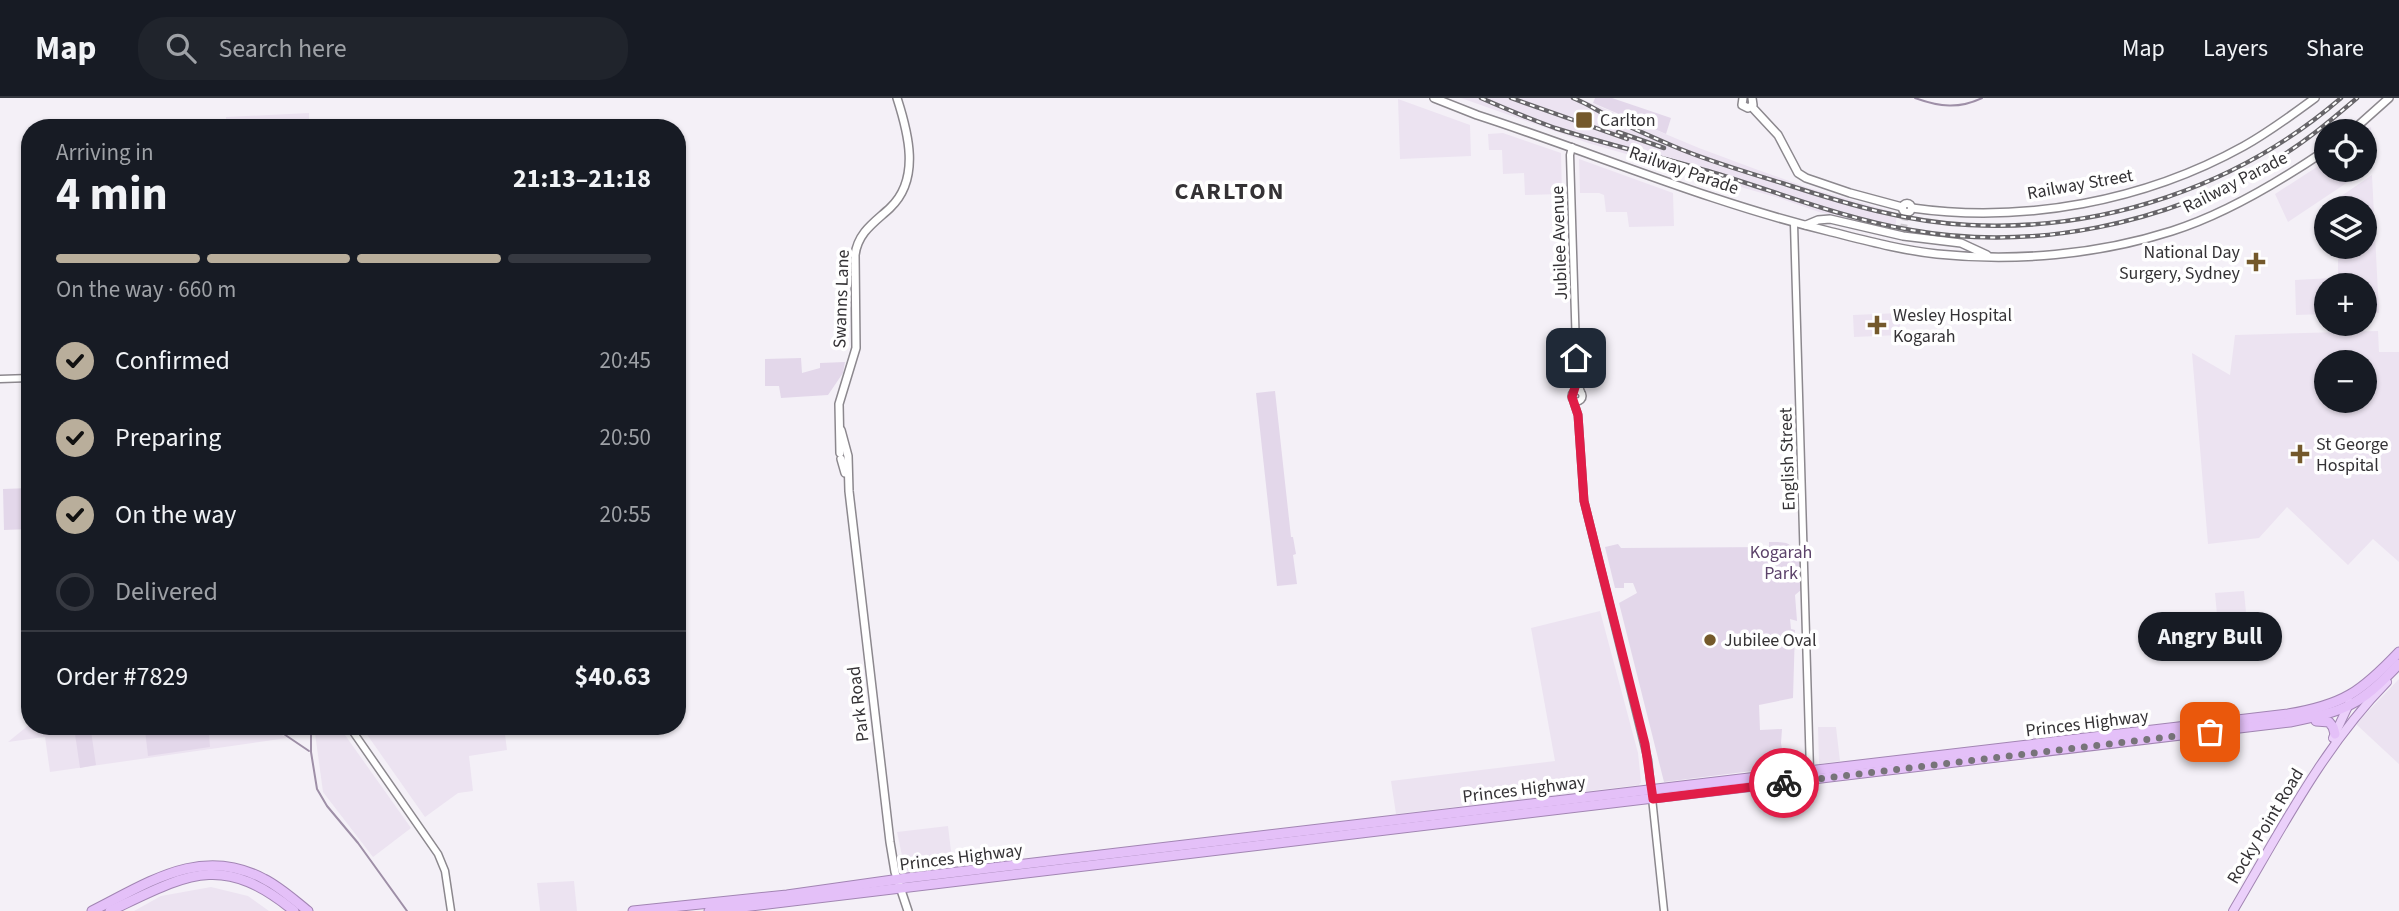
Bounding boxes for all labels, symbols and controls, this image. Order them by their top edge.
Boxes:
search box [138,17,628,80]
text: Map [35,25,96,72]
icon: search [162,29,200,67]
text: Search here [218,30,347,67]
text: Map [2122,31,2165,66]
text: Layers [2203,31,2268,66]
text: Share [2306,31,2364,66]
place label: Carlton [1600,108,1656,133]
marker: Carlton [1574,110,1594,130]
map controls [2314,119,2377,413]
button: locate [2314,119,2377,182]
text: Arriving in [56,136,154,169]
street label: Railway Parade [1626,140,1742,201]
street label: Railway Parade [2179,145,2292,220]
text: 21:13–21:18 [513,160,651,197]
text: 4 min [56,162,168,227]
street label: Railway Street [2025,163,2135,206]
district label: CARLTON [1174,174,1286,209]
street label: Jubilee Avenue [1545,185,1574,301]
button: layers [2314,196,2377,259]
place label: National Day Surgery, Sydney [2119,240,2241,286]
street label: Swanns Lane [827,249,856,349]
marker: National Day Surgery, Sydney [2246,252,2266,272]
text: On the way · 660 m [56,273,236,306]
button: + [2314,273,2377,336]
place label: Wesley Hospital Kogarah [1893,303,2012,349]
marker: Wesley Hospital Kogarah [1867,315,1887,335]
pin [1546,328,1606,388]
icon: home [1557,339,1595,377]
icon: check [56,342,94,380]
text: Confirmed [115,342,230,379]
text: 20:45 [600,344,651,377]
button: − [2314,350,2377,413]
street label: English Street [1773,407,1802,511]
icon: check [56,419,94,457]
text: Preparing [115,419,221,456]
text: 20:50 [600,421,651,454]
place label: St George Hospital [2316,432,2389,478]
marker: St George Hospital [2290,444,2310,464]
icon: check [56,496,94,534]
text: On the way [115,496,236,533]
text: 20:55 [600,498,651,531]
park label: Kogarah Park [1750,540,1812,586]
text: Delivered [115,573,218,610]
callout: Angry Bull [2138,613,2282,662]
text: Angry Bull [2158,620,2262,653]
place label: Jubilee Oval [1724,628,1817,653]
marker: Jubilee Oval [1702,632,1718,648]
text: Order #7829 [56,658,188,695]
text: $40.63 [575,658,651,695]
street label: Park Road [841,665,876,743]
pin [2180,702,2240,762]
street label: Princes Highway [2024,703,2151,743]
icon: bag [2191,713,2229,751]
courier [1749,748,1819,818]
icon: bike [1765,764,1803,802]
street label: Rocky Point Road [2221,764,2310,889]
street label: Princes Highway [1461,769,1588,809]
street label: Princes Highway [898,837,1025,877]

